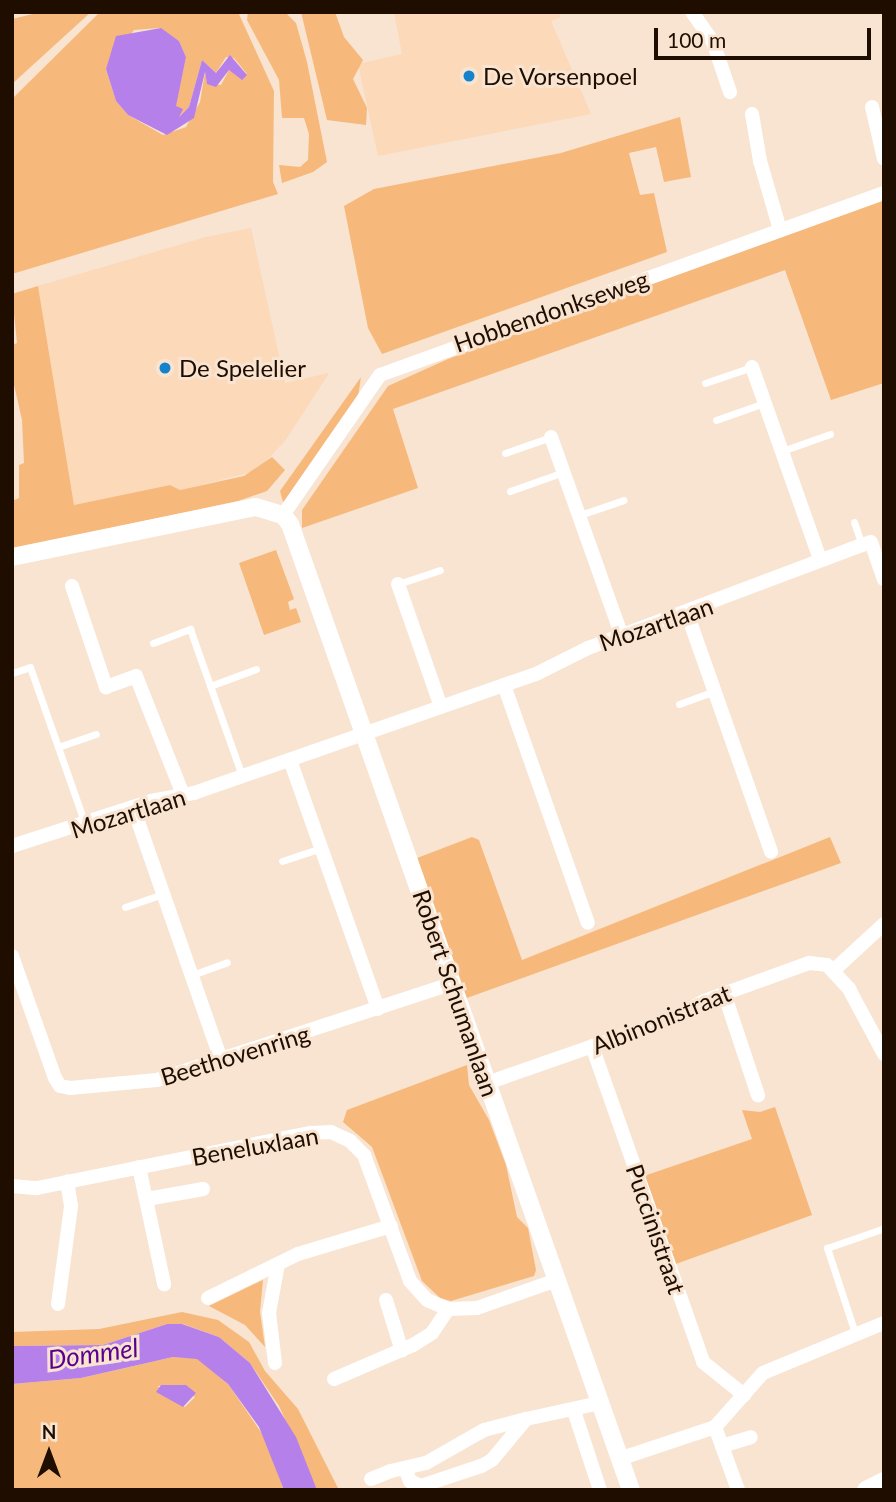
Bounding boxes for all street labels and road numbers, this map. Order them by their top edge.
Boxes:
street label: Hobbendonkseweg [450,264,652,358]
street label: Mozartlaan [595,591,717,657]
street label: Mozartlaan [67,782,189,844]
street label: Robert Schumanlaan [407,886,505,1100]
street label: Albinonistraat [587,978,735,1060]
street label: Beethovenring [157,1019,313,1091]
street label: Beneluxlaan [189,1121,321,1171]
street label: Puccinistraat [620,1160,692,1298]

